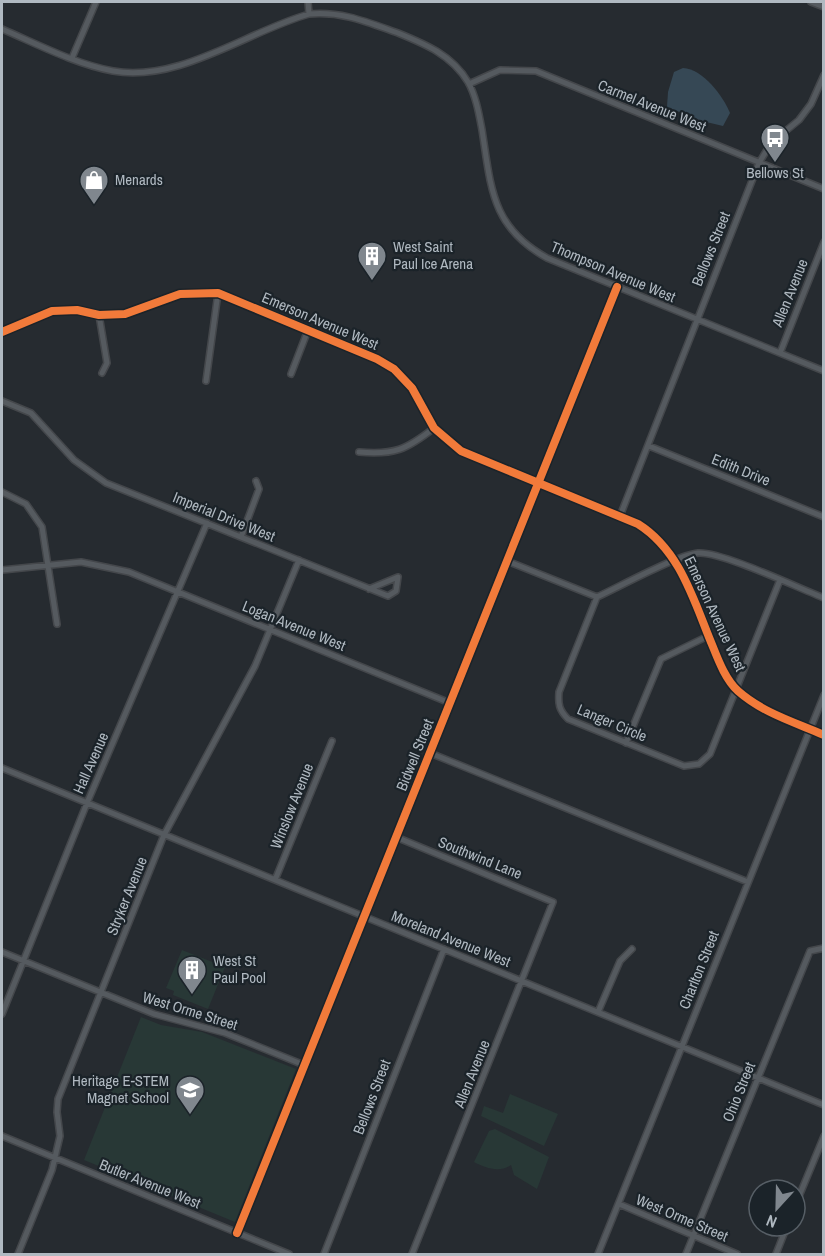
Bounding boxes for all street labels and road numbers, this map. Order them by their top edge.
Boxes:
street label: Carmel Avenue West [595,74,710,137]
street label: Bellows Street [686,208,735,289]
street label: Thompson Avenue West [548,236,679,308]
street label: Allen Avenue [766,256,813,331]
street label: Emerson Avenue West [259,287,382,355]
street label: Edith Drive [709,448,774,491]
street label: Imperial Drive West [170,486,279,547]
street label: Emerson Avenue West [680,553,752,675]
street label: Logan Avenue West [239,595,350,656]
street label: Langer Circle [574,698,650,747]
street label: Bidwell Street [391,715,439,794]
street label: Hall Avenue [68,728,114,797]
street label: Winslow Avenue [265,760,318,852]
street label: Southwind Lane [435,831,525,884]
street label: Stryker Avenue [101,853,152,938]
street label: Moreland Avenue West [388,905,514,972]
street label: Charlton Street [673,927,724,1012]
street label: West Orme Street [140,986,241,1035]
street label: Allen Avenue [448,1037,495,1112]
street label: Bellows Street [348,1056,396,1137]
street label: Ohio Street [717,1058,760,1125]
street label: Butler Avenue West [96,1154,205,1214]
street label: West Orme Street [633,1189,732,1247]

